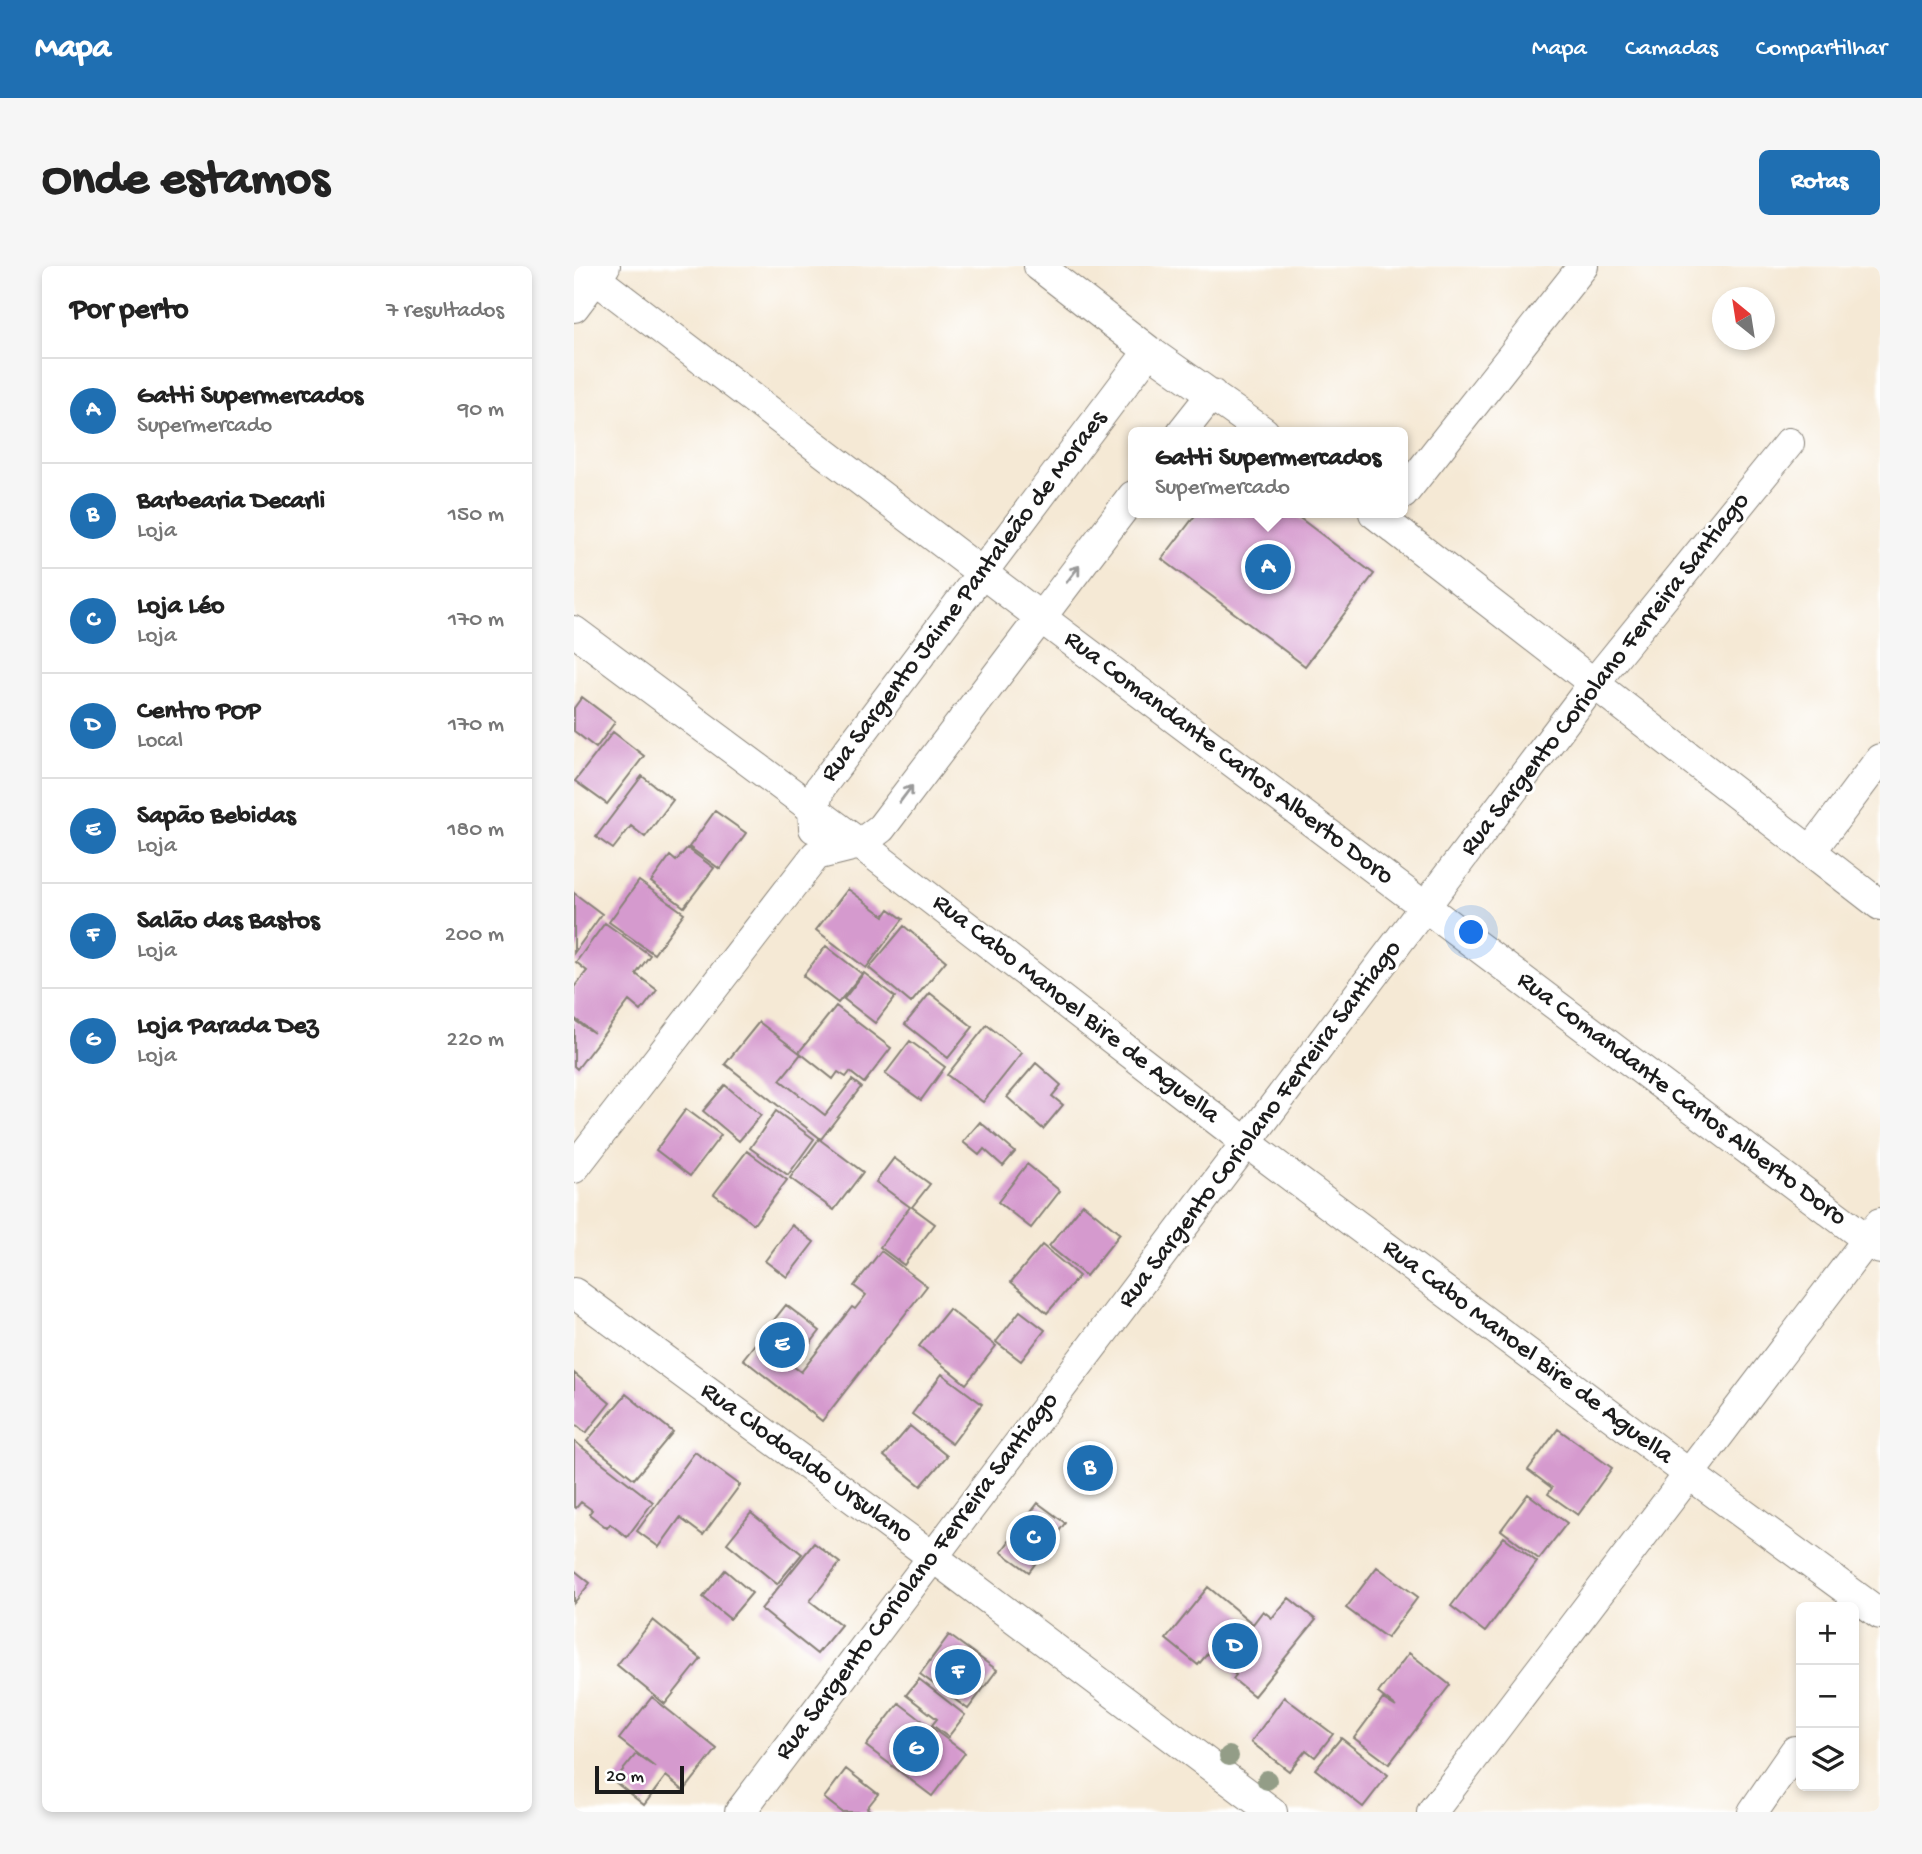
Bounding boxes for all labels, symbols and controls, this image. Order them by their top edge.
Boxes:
text: Mapa [35,30,111,68]
text: Mapa [1532,35,1587,64]
text: Camadas [1625,35,1718,64]
text: Compartilhar [1756,35,1887,64]
button: Rotas [1759,150,1880,215]
text: Onde estamos [42,153,329,211]
north arrow [1712,287,1775,350]
text: Por perto [70,294,189,329]
text: 7 resultados [386,298,504,325]
text: Gatti Supermercados [137,382,363,413]
text: A [86,397,100,424]
text: 90 m [458,397,504,424]
street label: Rua Sargento Jaime Pantaleão de Moraes [815,404,1116,789]
text: Supermercado [137,413,272,440]
popup [1128,427,1408,518]
text: Gatti Supermercados [1155,444,1381,475]
text: Supermercado [1155,475,1290,502]
text: Barbearia Decarli [137,487,325,518]
street label: Rua Sargento Coriolano Ferreira Santiago [1454,487,1758,863]
text: B [87,502,99,529]
text: 150 m [448,502,504,529]
text: Loja [137,518,177,545]
pin: A [1245,541,1291,593]
one-way arrow [1066,565,1081,584]
text: Loja Léo [137,592,225,623]
text: C [87,607,99,634]
text: 170 m [448,607,504,634]
text: Loja [137,623,177,650]
street label: Rua Comandante Carlos Alberto Doro [1057,625,1399,893]
text: Centro POP [137,697,261,728]
text: D [86,712,101,739]
text: 170 m [448,712,504,739]
text: Local [137,728,183,755]
one-way arrow [899,786,914,804]
text: Sapão Bebidas [137,802,296,833]
text: E [86,817,100,844]
text: 180 m [447,817,504,844]
text: Loja [137,833,177,860]
street label: Rua Cabo Manoel Bire de Aguella [925,888,1226,1133]
text: Salão das Bastos [137,907,320,938]
your location [1454,915,1488,949]
text: F [87,922,99,949]
text: 200 m [445,922,504,949]
street label: Rua Sargento Coriolano Ferreira Santiago [1112,935,1410,1315]
text: Loja [137,938,177,965]
street label: Rua Comandante Carlos Alberto Doro [1510,966,1852,1234]
text: Loja Parada Dez [137,1012,318,1043]
text: G [86,1027,100,1054]
text: 220 m [447,1027,504,1054]
text: Loja [137,1043,177,1070]
street label: Rua Cabo Manoel Bire de Aguella [1375,1233,1680,1473]
pin: E [759,1319,805,1371]
street label: Rua Clodoaldo Ursulano [694,1376,918,1552]
street label: Rua Sargento Coriolano Ferreira Santiago [769,1387,1067,1767]
pin: B [1067,1442,1113,1494]
pin: C [1010,1512,1056,1564]
map controls [1796,1602,1859,1791]
button: + [1796,1602,1859,1665]
pin: D [1212,1620,1258,1672]
pin: F [935,1646,981,1698]
button: − [1796,1665,1859,1728]
pin: G [893,1723,939,1775]
button: layers [1796,1728,1859,1791]
scale bar [595,1763,684,1795]
text: 20 m [606,1766,644,1789]

